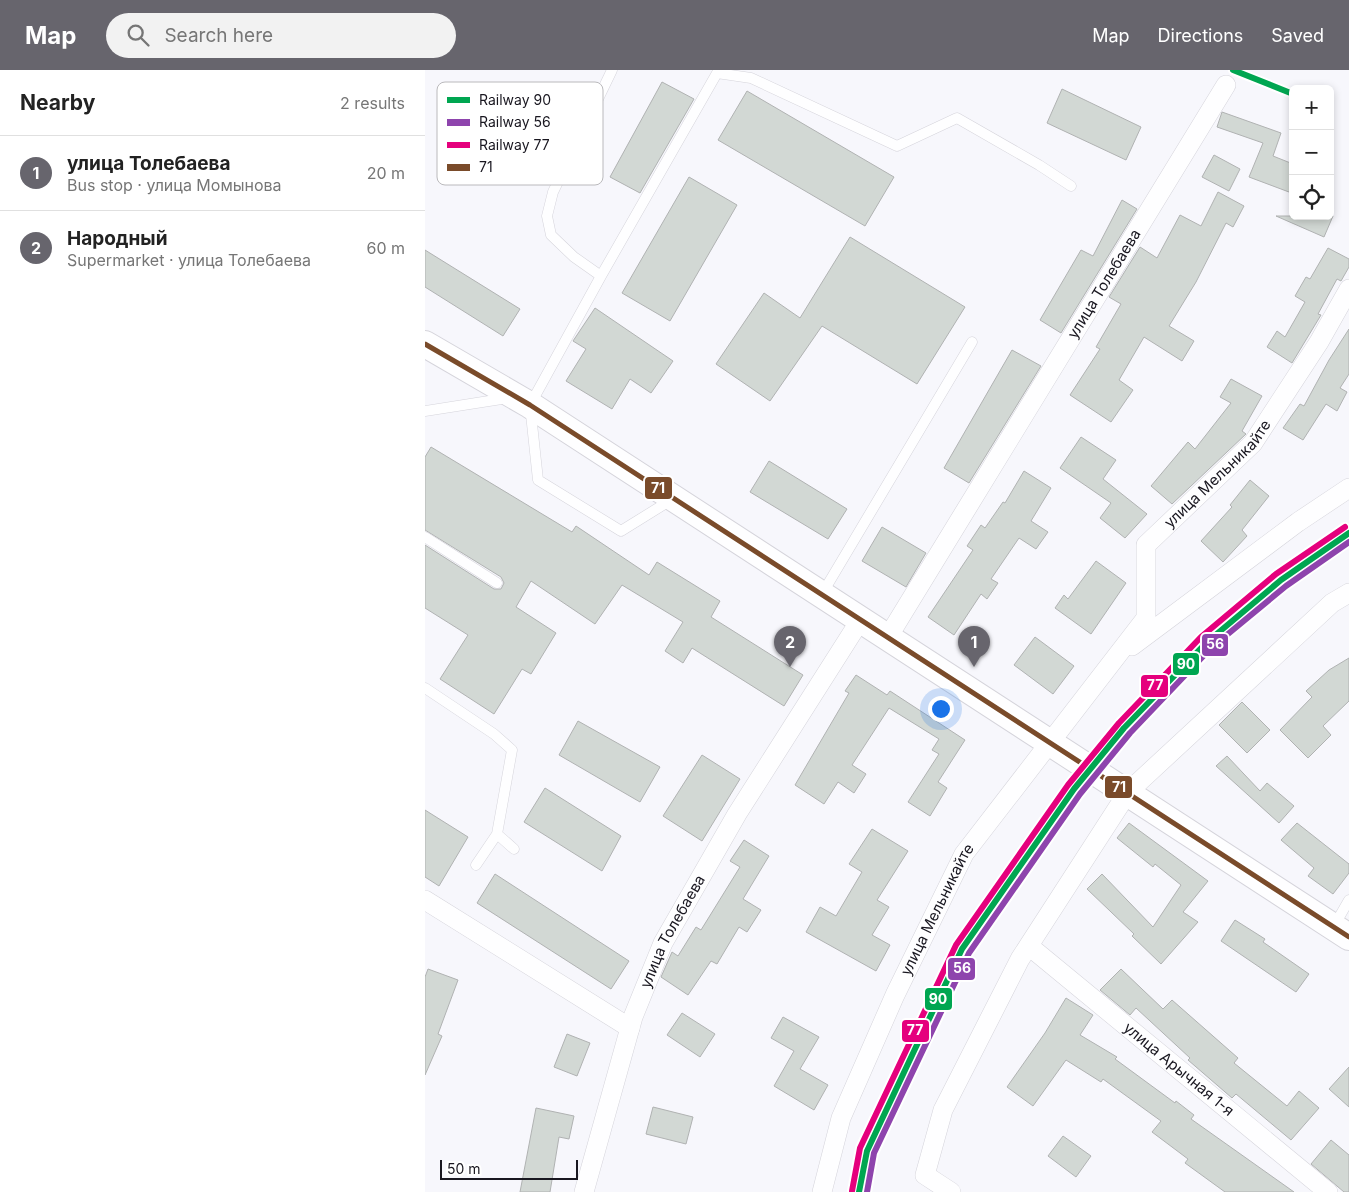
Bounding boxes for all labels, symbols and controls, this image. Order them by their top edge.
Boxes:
search box [106,13,456,58]
text: Map [25,21,76,50]
icon: search [124,21,152,49]
text: Search here [164,24,273,47]
text: Map [1092,25,1130,46]
text: Directions [1158,25,1243,46]
text: Saved [1271,25,1324,46]
legend [437,82,603,185]
map controls [1289,85,1334,220]
button: + [1289,85,1334,130]
text: Nearby [20,90,95,115]
text: Railway 90 [479,91,551,108]
text: 2 results [340,93,405,113]
text: Railway 56 [479,113,551,130]
button: − [1289,130,1334,175]
text: Railway 77 [479,136,550,153]
text: улица Толебаева [67,152,230,175]
text: 71 [479,158,493,175]
text: 1 [33,163,39,183]
text: 20 m [367,163,405,183]
text: Bus stop · улица Момынова [67,175,282,195]
button: locate [1289,175,1334,220]
street label: улица Толебаева [1063,225,1144,342]
text: Народный [67,227,168,250]
text: 2 [31,238,41,258]
text: 60 m [366,238,405,258]
text: Supermarket · улица Толебаева [67,250,311,270]
street label: улица Мельникайте [1160,416,1275,532]
line badge: 71 [644,476,673,500]
text: 71 [651,479,665,496]
pin: 2 [774,626,806,667]
pin: 1 [958,626,990,667]
line badge: 56 [1201,633,1229,657]
text: 56 [1206,635,1224,652]
line badge: 90 [1172,652,1200,676]
text: 90 [1177,655,1195,672]
line badge: 77 [1140,674,1169,698]
text: 77 [1147,676,1163,693]
your location [928,696,954,722]
line badge: 71 [1104,775,1133,799]
text: 71 [1112,778,1126,795]
street label: улица Мельникайте [896,839,978,978]
street label: улица Толебаева [636,871,709,991]
line badge: 56 [947,957,976,981]
text: 56 [953,959,971,976]
line badge: 90 [924,987,953,1011]
text: 90 [929,990,947,1007]
street label: улица Арычная 1-я [1120,1018,1238,1120]
line badge: 77 [901,1019,930,1043]
text: 77 [907,1021,923,1038]
scale bar [440,1157,577,1180]
text: 50 m [447,1160,481,1177]

